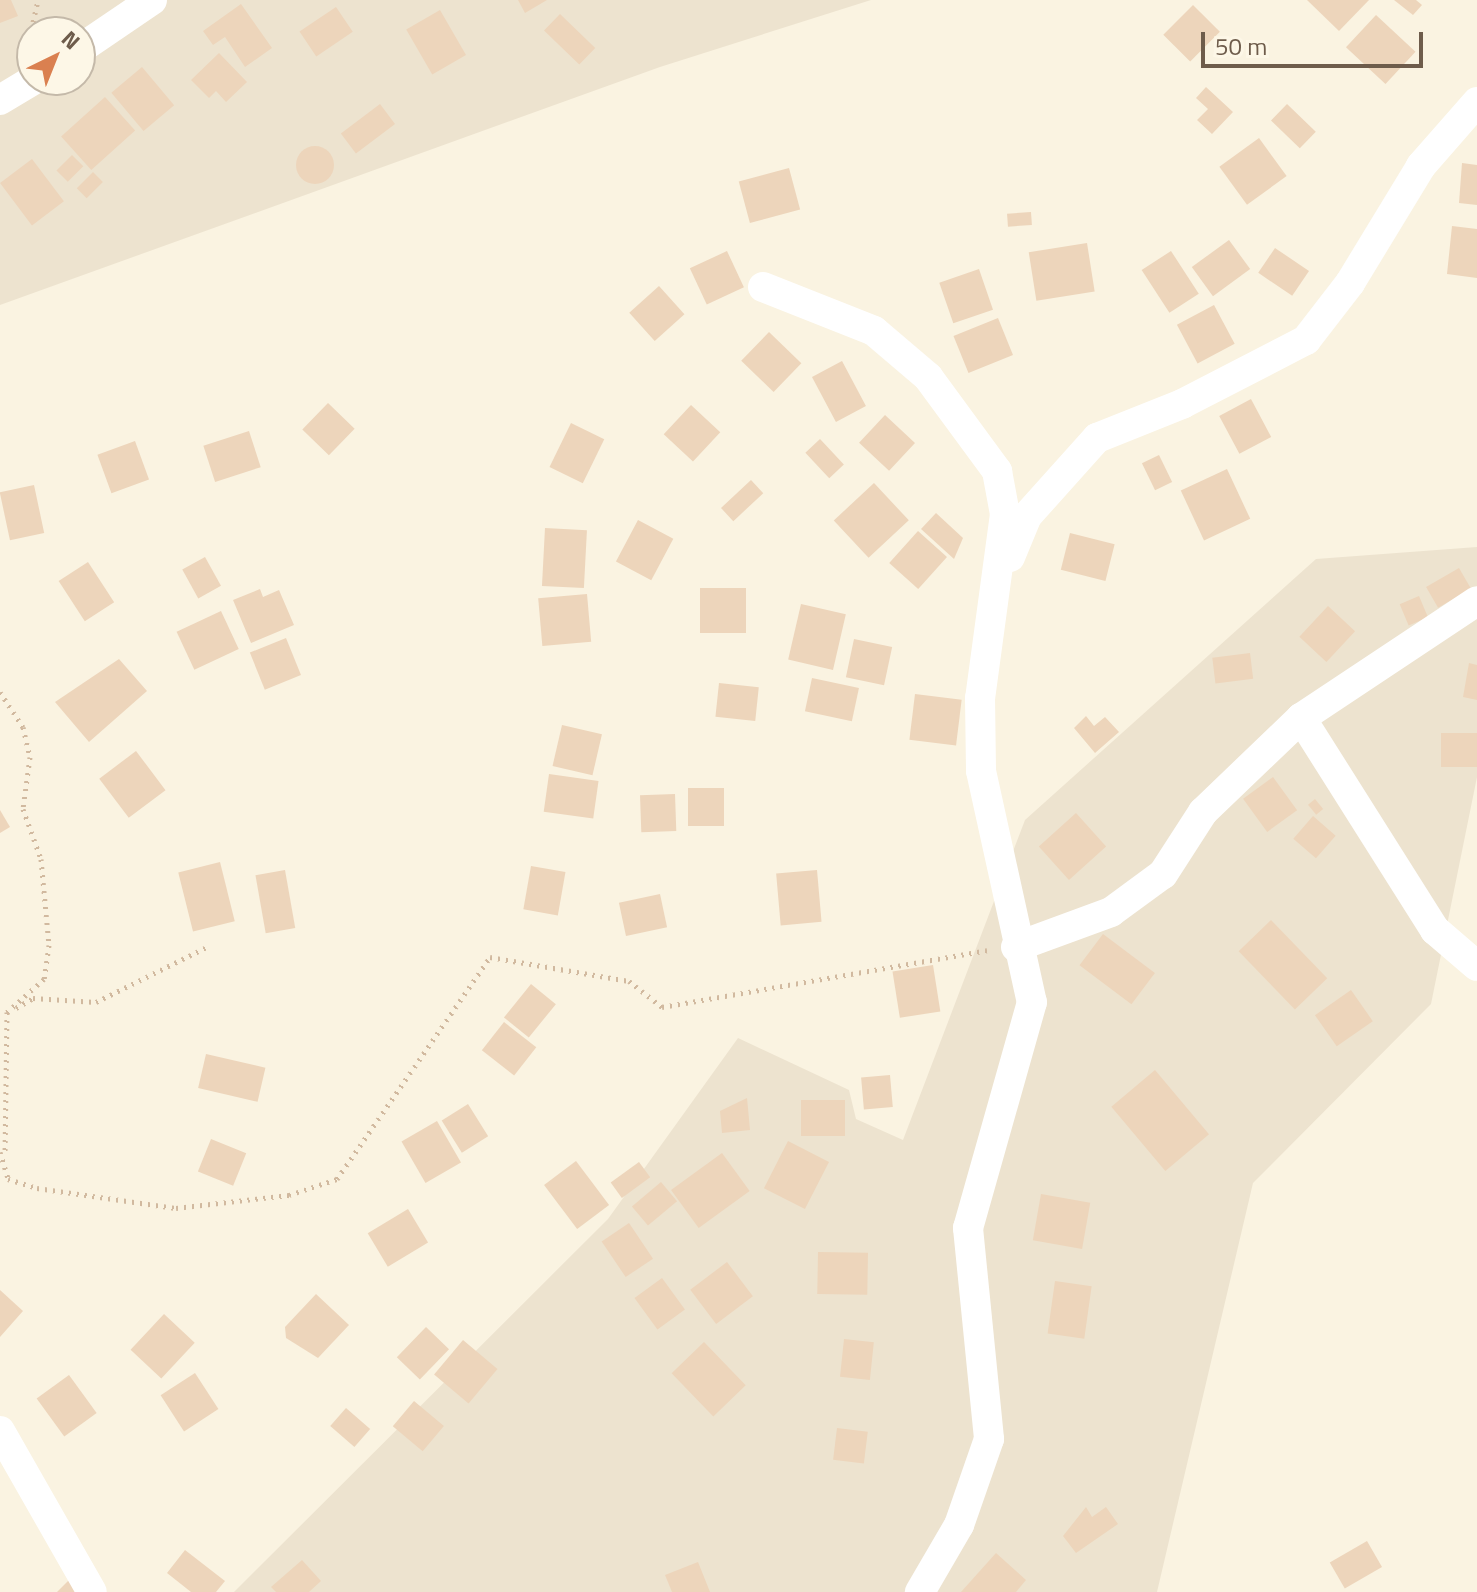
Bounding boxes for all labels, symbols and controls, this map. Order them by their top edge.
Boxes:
north arrow [16,16,96,96]
scale bar [1205,16,1427,66]
text: N [54,22,88,58]
text: 50 m [1215,28,1267,64]

